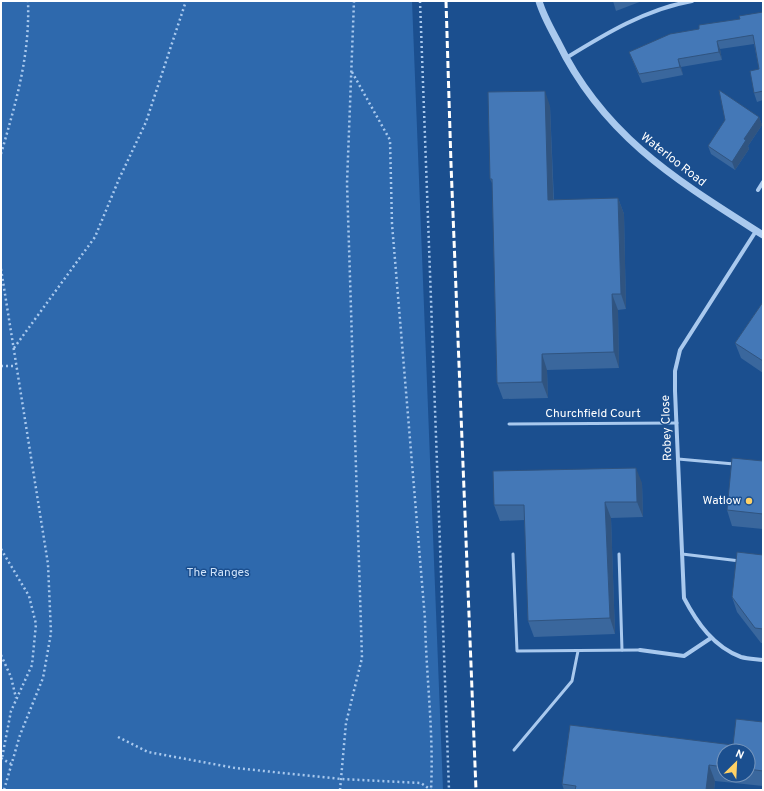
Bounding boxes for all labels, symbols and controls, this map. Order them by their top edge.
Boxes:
street label: Waterloo Road [637,129,709,191]
street label: Robey Close [658,395,676,461]
street label: Churchfield Court [545,406,641,422]
place label: Watlow [702,493,741,509]
marker: Watlow [744,496,754,506]
park label: The Ranges [186,565,250,581]
north arrow [716,743,756,783]
text: N [733,747,746,763]

